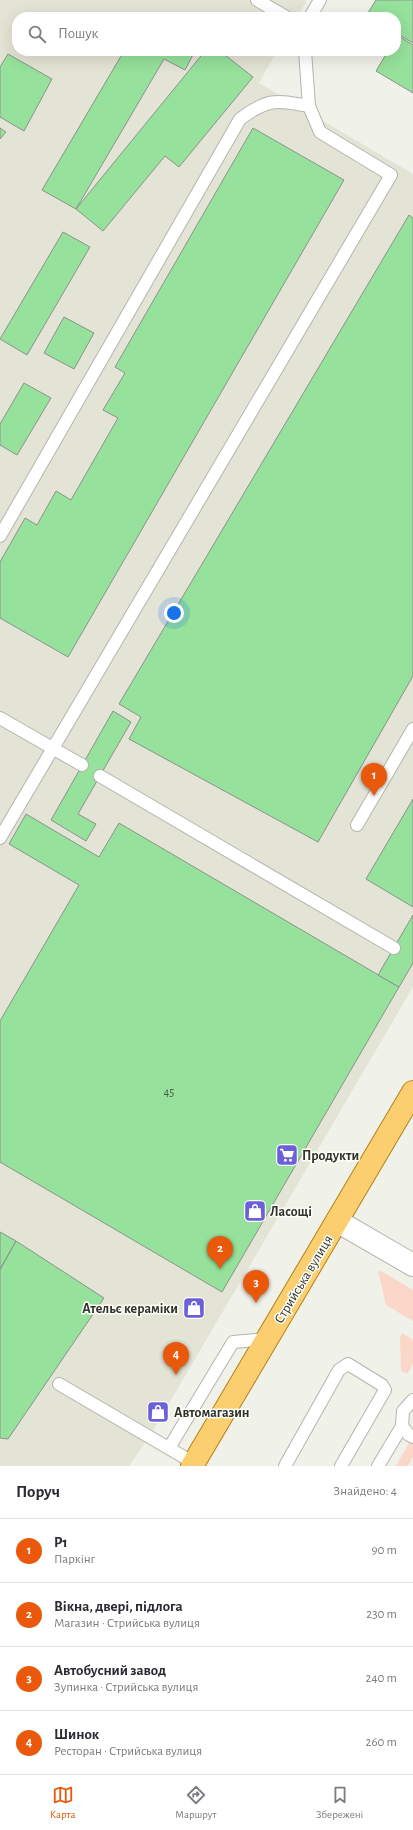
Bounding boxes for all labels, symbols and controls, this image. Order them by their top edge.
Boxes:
search box [12,12,401,56]
icon: search [26,23,48,45]
text: Пошук [58,26,98,41]
your location [164,603,184,623]
pin: 1 [361,763,387,796]
house number: 45 [164,1086,174,1098]
supermarket icon: Продукти [274,1142,300,1168]
place label: Продукти [302,1149,359,1163]
shop icon: Ласощі [242,1198,268,1224]
place label: Ласощі [270,1205,312,1219]
street label: Стрийська вулиця [272,1233,336,1326]
pin: 2 [207,1236,233,1269]
pin: 3 [243,1270,269,1303]
shop icon: Ательє кераміки [181,1295,207,1321]
place label: Ательє кераміки [82,1302,178,1316]
pin: 4 [163,1342,189,1375]
shop icon: Автомагазин [145,1399,171,1425]
place label: Автомагазин [174,1406,250,1420]
text: Поруч [16,1483,60,1500]
text: Знайдено: 4 [334,1485,397,1498]
text: P1 [54,1535,68,1550]
text: 1 [27,1544,31,1557]
text: 90 m [371,1544,397,1557]
text: Паркінг [54,1553,95,1566]
text: Вікна, двері, підлога [54,1599,183,1614]
text: 2 [26,1608,32,1621]
text: 230 m [366,1608,397,1621]
text: Магазин · Стрийська вулиця [54,1617,200,1630]
text: Автобусний завод [54,1663,166,1678]
text: 3 [26,1672,32,1685]
text: 240 m [365,1672,397,1685]
text: Зупинка · Стрийська вулиця [54,1681,198,1694]
text: Шинок [54,1727,99,1742]
text: 4 [26,1736,32,1749]
text: 260 m [366,1736,397,1749]
text: Ресторан · Стрийська вулиця [54,1745,202,1758]
tab: Карта [50,1784,76,1821]
tab: Маршрут [175,1784,216,1821]
tab: Збережені [316,1784,363,1821]

